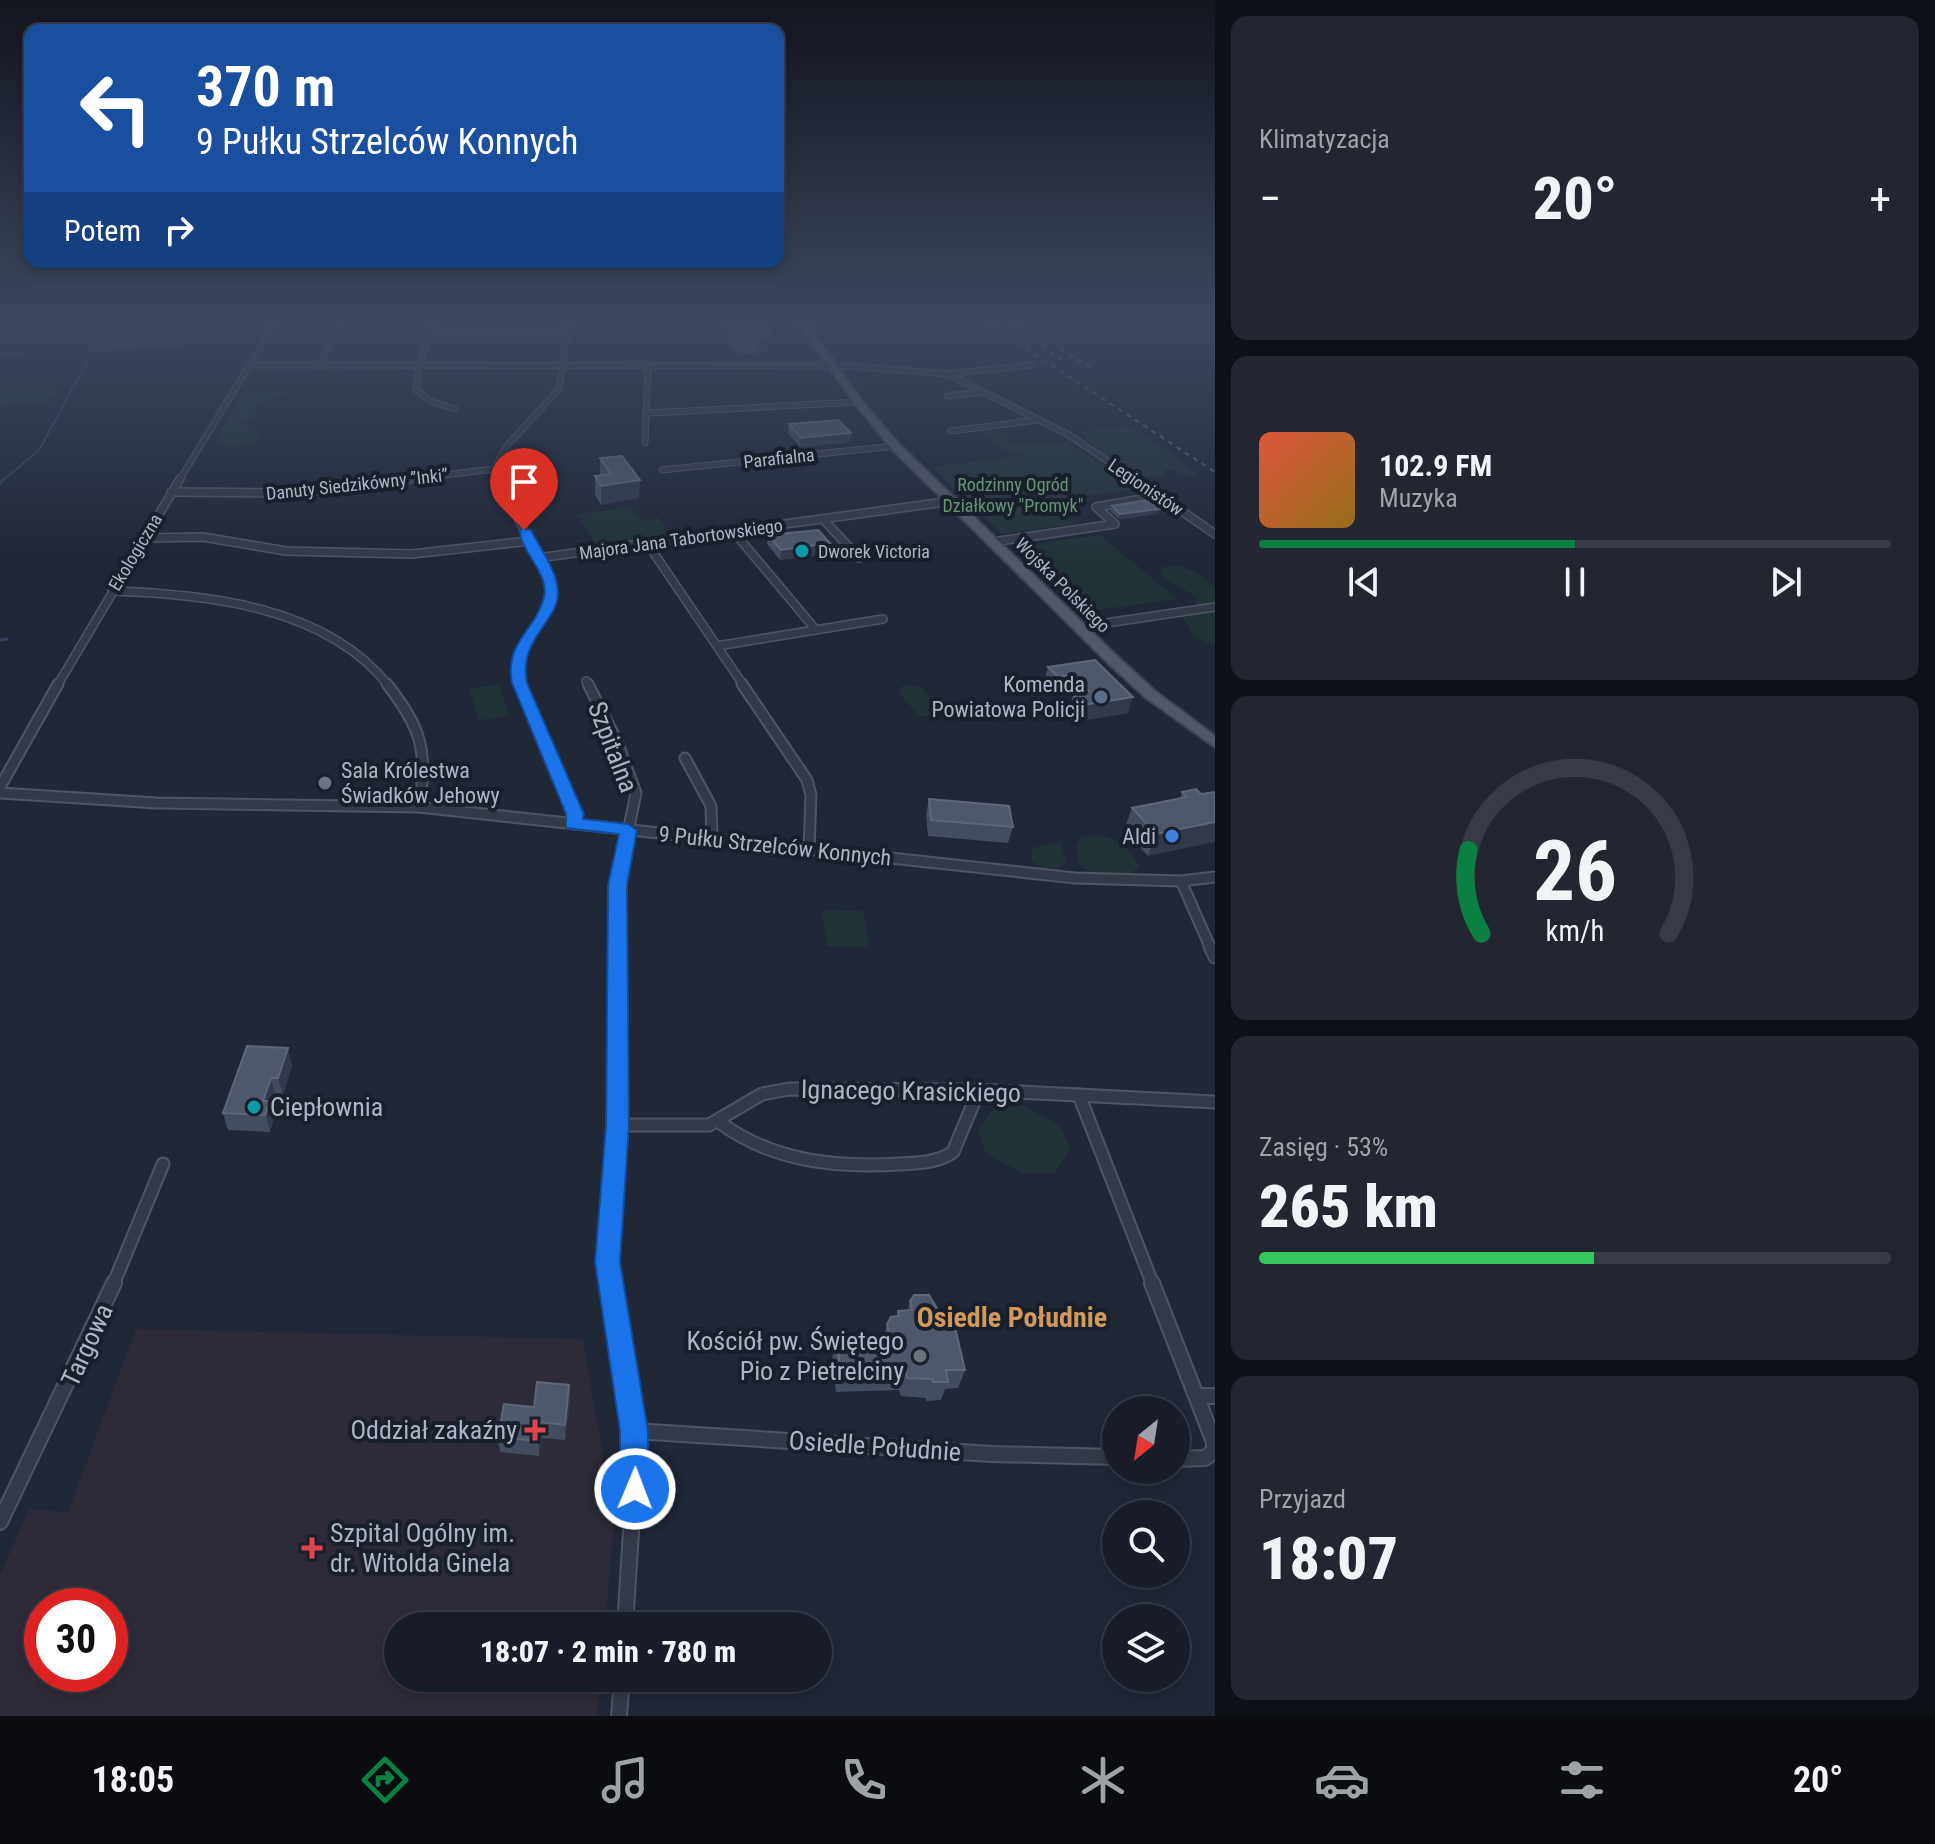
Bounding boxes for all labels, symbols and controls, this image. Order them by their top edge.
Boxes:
text: 370 m [196,54,335,120]
icon: left [64,56,168,160]
text: 9 Pułku Strzelców Konnych [196,121,578,163]
text: Klimatyzacja [1259,124,1390,154]
text: 20° [1533,163,1617,234]
text: − [1259,173,1281,225]
text: + [1869,173,1891,225]
icon: right [157,208,201,252]
text: Potem [64,213,141,248]
street label: Parafialna [743,444,815,472]
pin [490,448,558,530]
text: 102.9 FM [1379,448,1492,483]
street label: Legionistów [1104,454,1188,520]
icon: arrive [502,460,546,504]
street label: Danuty Siedzikówny ”Inki” [265,464,449,504]
park label: Rodzinny Ogród Działkowy "Promyk" [943,474,1083,516]
text: Muzyka [1379,483,1458,513]
street label: Ekologiczna [104,510,166,594]
street label: Majora Jana Tabortowskiego [578,514,784,564]
street label: Wojska Polskiego [1011,533,1115,637]
place label: Dworek Victoria [818,541,930,562]
marker: Dworek Victoria [793,542,811,560]
icon: previous [1342,560,1386,604]
icon: pause [1553,560,1597,604]
icon: next [1764,560,1808,604]
place label: Komenda Powiatowa Policji [931,672,1085,722]
marker: Komenda Powiatowa Policji [1092,688,1110,706]
street label: Szpitalna [582,697,644,797]
place label: Sala Królestwa Świadków Jehowy [341,758,500,808]
marker: Sala Królestwa Świadków Jehowy [316,774,334,792]
street label: 9 Pułku Strzelców Konnych [657,821,893,871]
text: 26 [1533,823,1617,920]
place label: Aldi [1122,824,1156,849]
marker: Aldi [1163,827,1181,845]
text: km/h [1546,914,1604,948]
street label: Ignacego Krasickiego [801,1074,1021,1108]
place label: Ciepłownia [270,1092,383,1122]
marker: Ciepłownia [245,1098,263,1116]
text: Zasięg · 53% [1259,1132,1388,1162]
text: 265 km [1259,1171,1438,1242]
street label: Targowa [55,1299,119,1391]
district label: Osiedle Południe [917,1301,1107,1334]
place label: Kościół pw. Świętego Pio z Pietrelciny [686,1326,904,1386]
marker: Kościół pw. Świętego Pio z Pietrelciny [911,1347,929,1365]
north arrow [1102,1396,1190,1484]
map controls [1102,1396,1190,1692]
place label: Oddział zakaźny [350,1415,517,1445]
marker: Oddział zakaźny [524,1419,546,1441]
street label: Osiedle Południe [788,1425,962,1467]
position arrow [593,1447,677,1531]
text: Przyjazd [1259,1484,1346,1514]
button: search [1102,1500,1190,1588]
place label: Szpital Ogólny im. dr. Witolda Ginela [330,1518,515,1578]
text: 18:07 [1259,1523,1398,1594]
marker: Szpital Ogólny im. dr. Witolda Ginela [301,1537,323,1559]
speed limit sign: 30 [24,1588,128,1692]
button: layers [1102,1604,1190,1692]
text: 18:07 · 2 min · 780 m [480,1634,736,1669]
icon: directions [357,1752,413,1808]
icon: music [597,1752,653,1808]
icon: phone [836,1752,892,1808]
icon: climate [1075,1752,1131,1808]
icon: car [1314,1752,1370,1808]
icon: filters [1554,1752,1610,1808]
text: 18:05 [92,1759,174,1801]
text: 20° [1793,1759,1843,1801]

